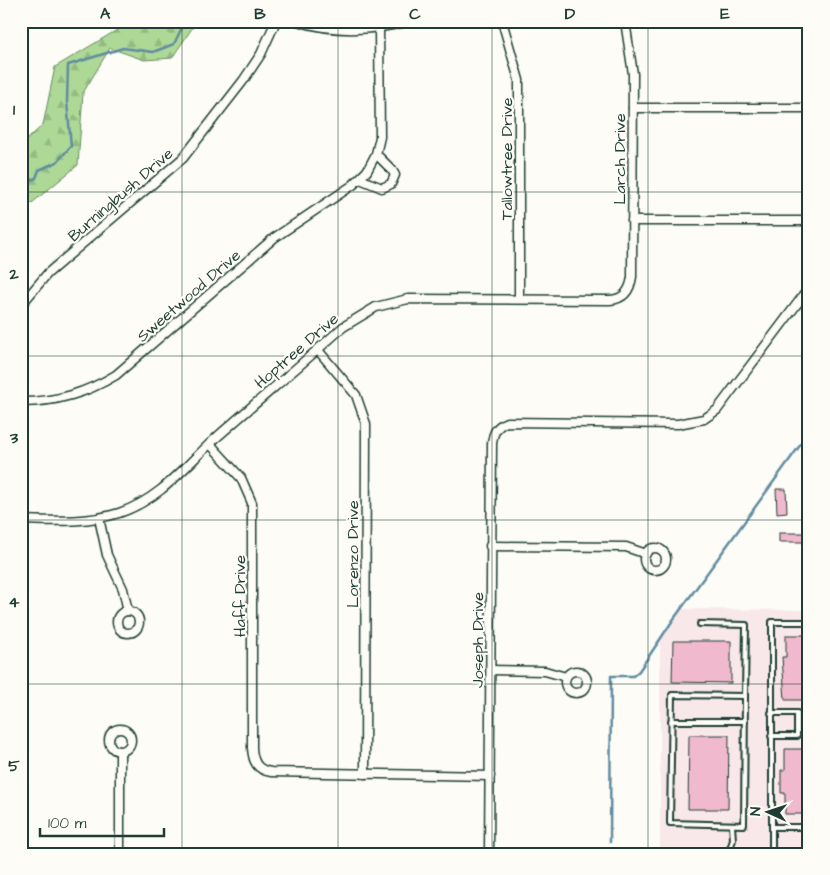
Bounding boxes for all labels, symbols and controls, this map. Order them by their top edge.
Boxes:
text: A [100,3,111,25]
text: B [254,3,266,25]
text: C [409,3,421,25]
text: D [565,3,576,25]
text: E [720,3,730,25]
street label: Tallowtree Drive [496,97,518,220]
text: 1 [13,99,16,121]
street label: Larch Drive [609,113,631,205]
street label: Burningbush Drive [63,143,179,247]
street label: Sweetwood Drive [132,244,246,347]
text: 2 [8,263,19,285]
street label: Hoptree Drive [250,308,344,394]
text: 3 [9,427,19,449]
street label: Lorenzo Drive [342,500,364,608]
street label: Haff Drive [229,555,251,637]
text: 4 [9,591,20,613]
street label: Joseph Drive [467,592,489,688]
text: 5 [8,755,20,777]
north arrow [742,788,792,838]
scale bar [40,805,164,837]
text: N [746,806,766,816]
text: 100 m [48,813,87,834]

